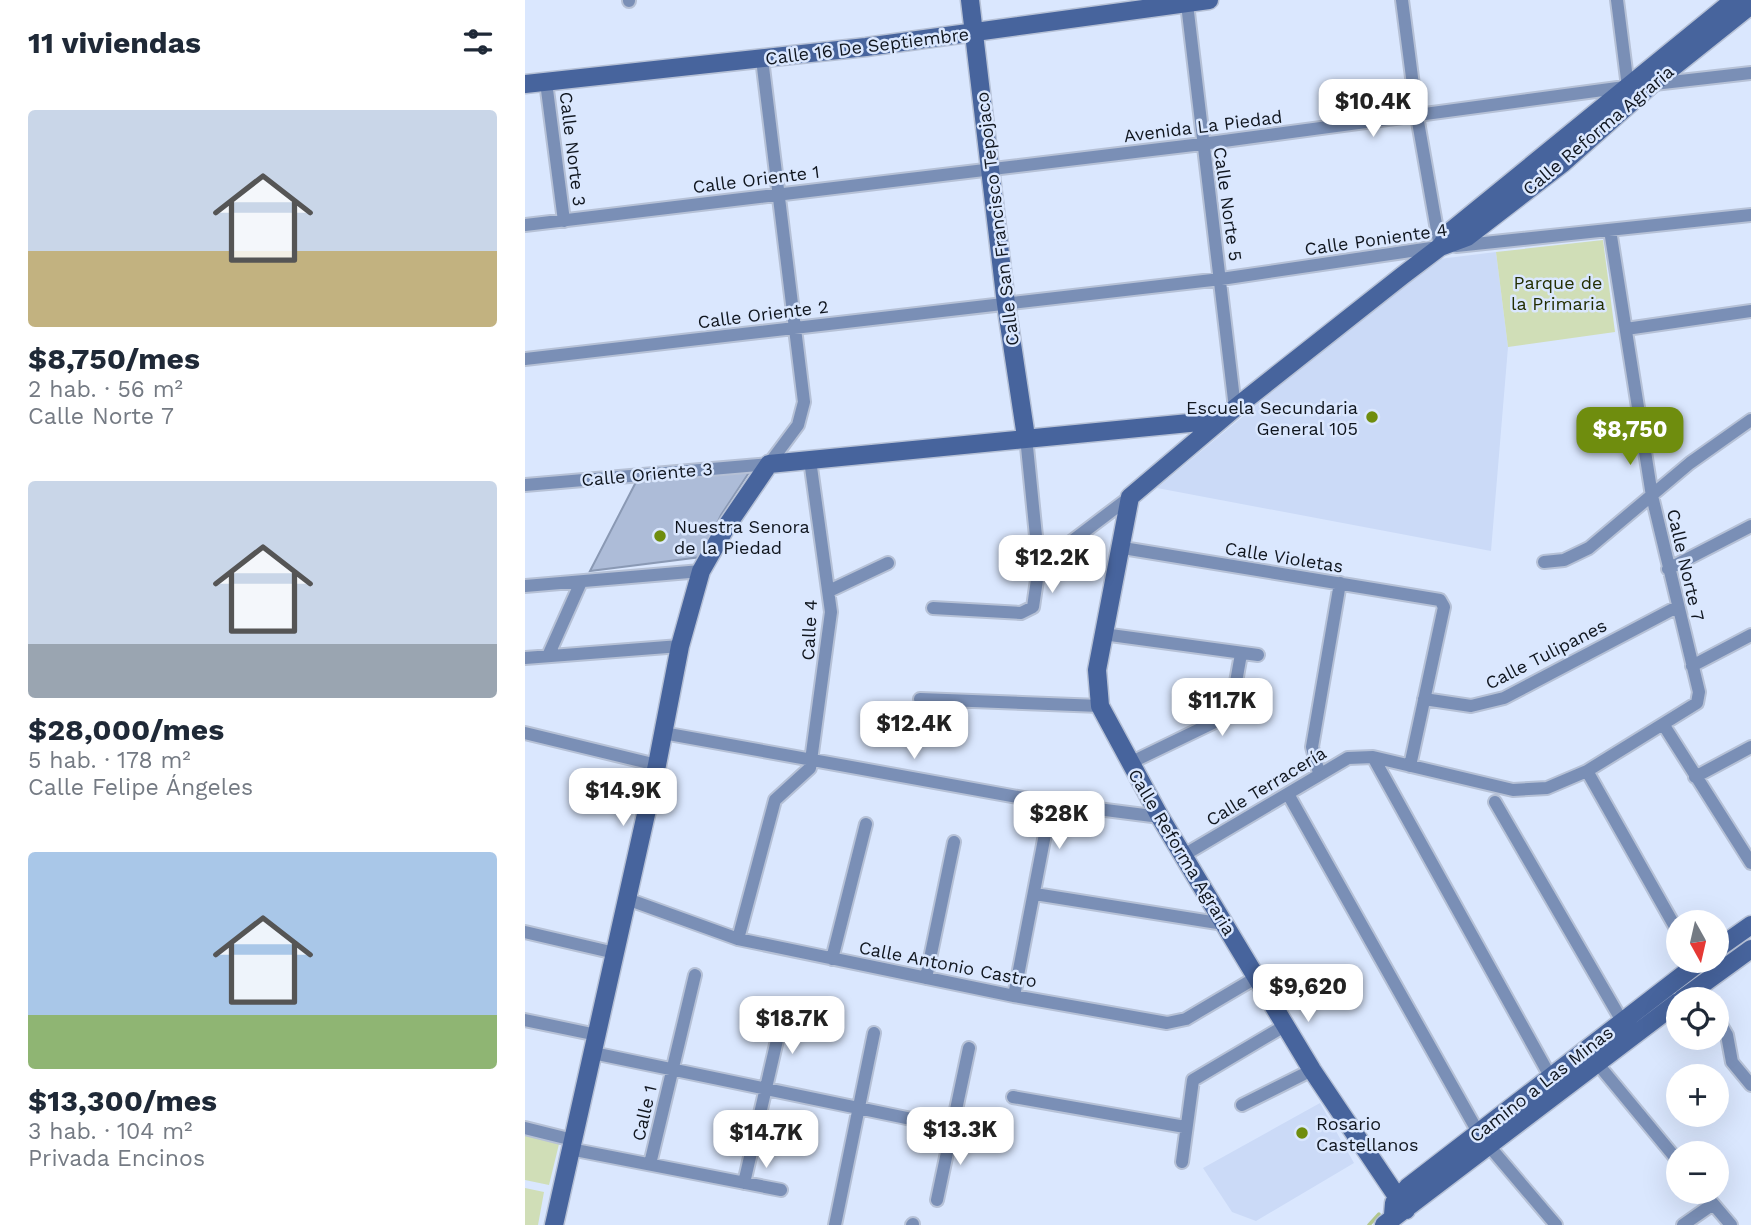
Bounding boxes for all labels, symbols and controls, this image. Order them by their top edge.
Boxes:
icon: filters [459,23,497,61]
street label: Calle 16 De Septiembre [764,23,970,69]
text: 11 viviendas [28,25,201,60]
street label: Calle Reforma Agraria [1518,61,1678,199]
pin: $10.4K [1316,80,1430,139]
text: $10.4K [1335,88,1411,115]
street label: Calle Norte 3 [556,90,590,208]
street label: Calle San Francisco Tepojaco [971,91,1023,347]
street label: Avenida La Piedad [1122,106,1284,146]
street label: Calle Norte 5 [1210,145,1246,263]
icon: home [200,155,326,281]
street label: Calle Oriente 1 [691,161,821,197]
street label: Calle Poniente 4 [1303,219,1449,259]
park label: Parque de la Primaria [1511,272,1605,314]
street label: Calle Oriente 2 [696,296,830,332]
text: $8,750/mes [28,341,200,376]
text: 2 hab. · 56 m² [28,376,183,403]
place label: Escuela Secundaria General 105 [1186,397,1358,439]
text: Calle Norte 7 [28,403,174,430]
pin: $8,750 [1573,407,1687,467]
marker: Escuela Secundaria General 105 [1364,409,1380,425]
text: $8,750 [1592,416,1668,443]
street label: Calle Oriente 3 [581,458,713,490]
street label: Calle Norte 7 [1663,507,1709,623]
place label: Nuestra Senora de la Piedad [674,516,810,558]
icon: home [200,526,326,652]
marker: Nuestra Senora de la Piedad [652,528,668,544]
pin: $12.2K [995,536,1109,595]
street label: Calle Violetas [1223,537,1345,577]
text: $12.2K [1015,544,1089,571]
street label: Calle 4 [797,599,821,661]
street label: Calle Tulipanes [1482,614,1610,694]
pin: $11.7K [1165,678,1279,738]
text: $11.7K [1188,687,1256,714]
pin: $12.4K [857,702,971,761]
text: $12.4K [876,710,952,737]
text: $28,000/mes [28,712,224,747]
street label: Calle Terracería [1202,742,1330,830]
text: 5 hab. · 178 m² [28,747,191,774]
street label: Calle Reforma Agraria [1124,765,1240,939]
pin: $14.9K [566,768,680,828]
text: Calle Felipe Ángeles [28,774,253,801]
text: $14.9K [585,777,661,804]
pin: $28K [1018,792,1100,851]
text: $28K [1030,800,1088,827]
icon: home [200,897,326,1023]
north arrow [1666,910,1729,973]
map controls [1666,910,1729,1204]
street label: Calle Antonio Castro [857,936,1039,992]
pin: $9,620 [1251,964,1365,1024]
text: $9,620 [1269,973,1347,1000]
button: locate [1666,987,1729,1050]
pin: $18.7K [735,996,849,1056]
text: $18.7K [755,1005,829,1032]
street label: Camino a Las Minas [1465,1022,1617,1146]
button: + [1666,1064,1729,1127]
text: $13,300/mes [28,1083,217,1118]
street label: Calle 1 [627,1083,661,1143]
pin: $13.3K [903,1108,1017,1167]
pin: $14.7K [709,1110,823,1170]
place label: Rosario Castellanos [1316,1113,1419,1155]
text: $13.3K [923,1116,997,1143]
text: 3 hab. · 104 m² [28,1118,193,1145]
text: $14.7K [729,1119,803,1146]
marker: Rosario Castellanos [1294,1125,1310,1141]
button: − [1666,1141,1729,1204]
text: Privada Encinos [28,1145,205,1172]

